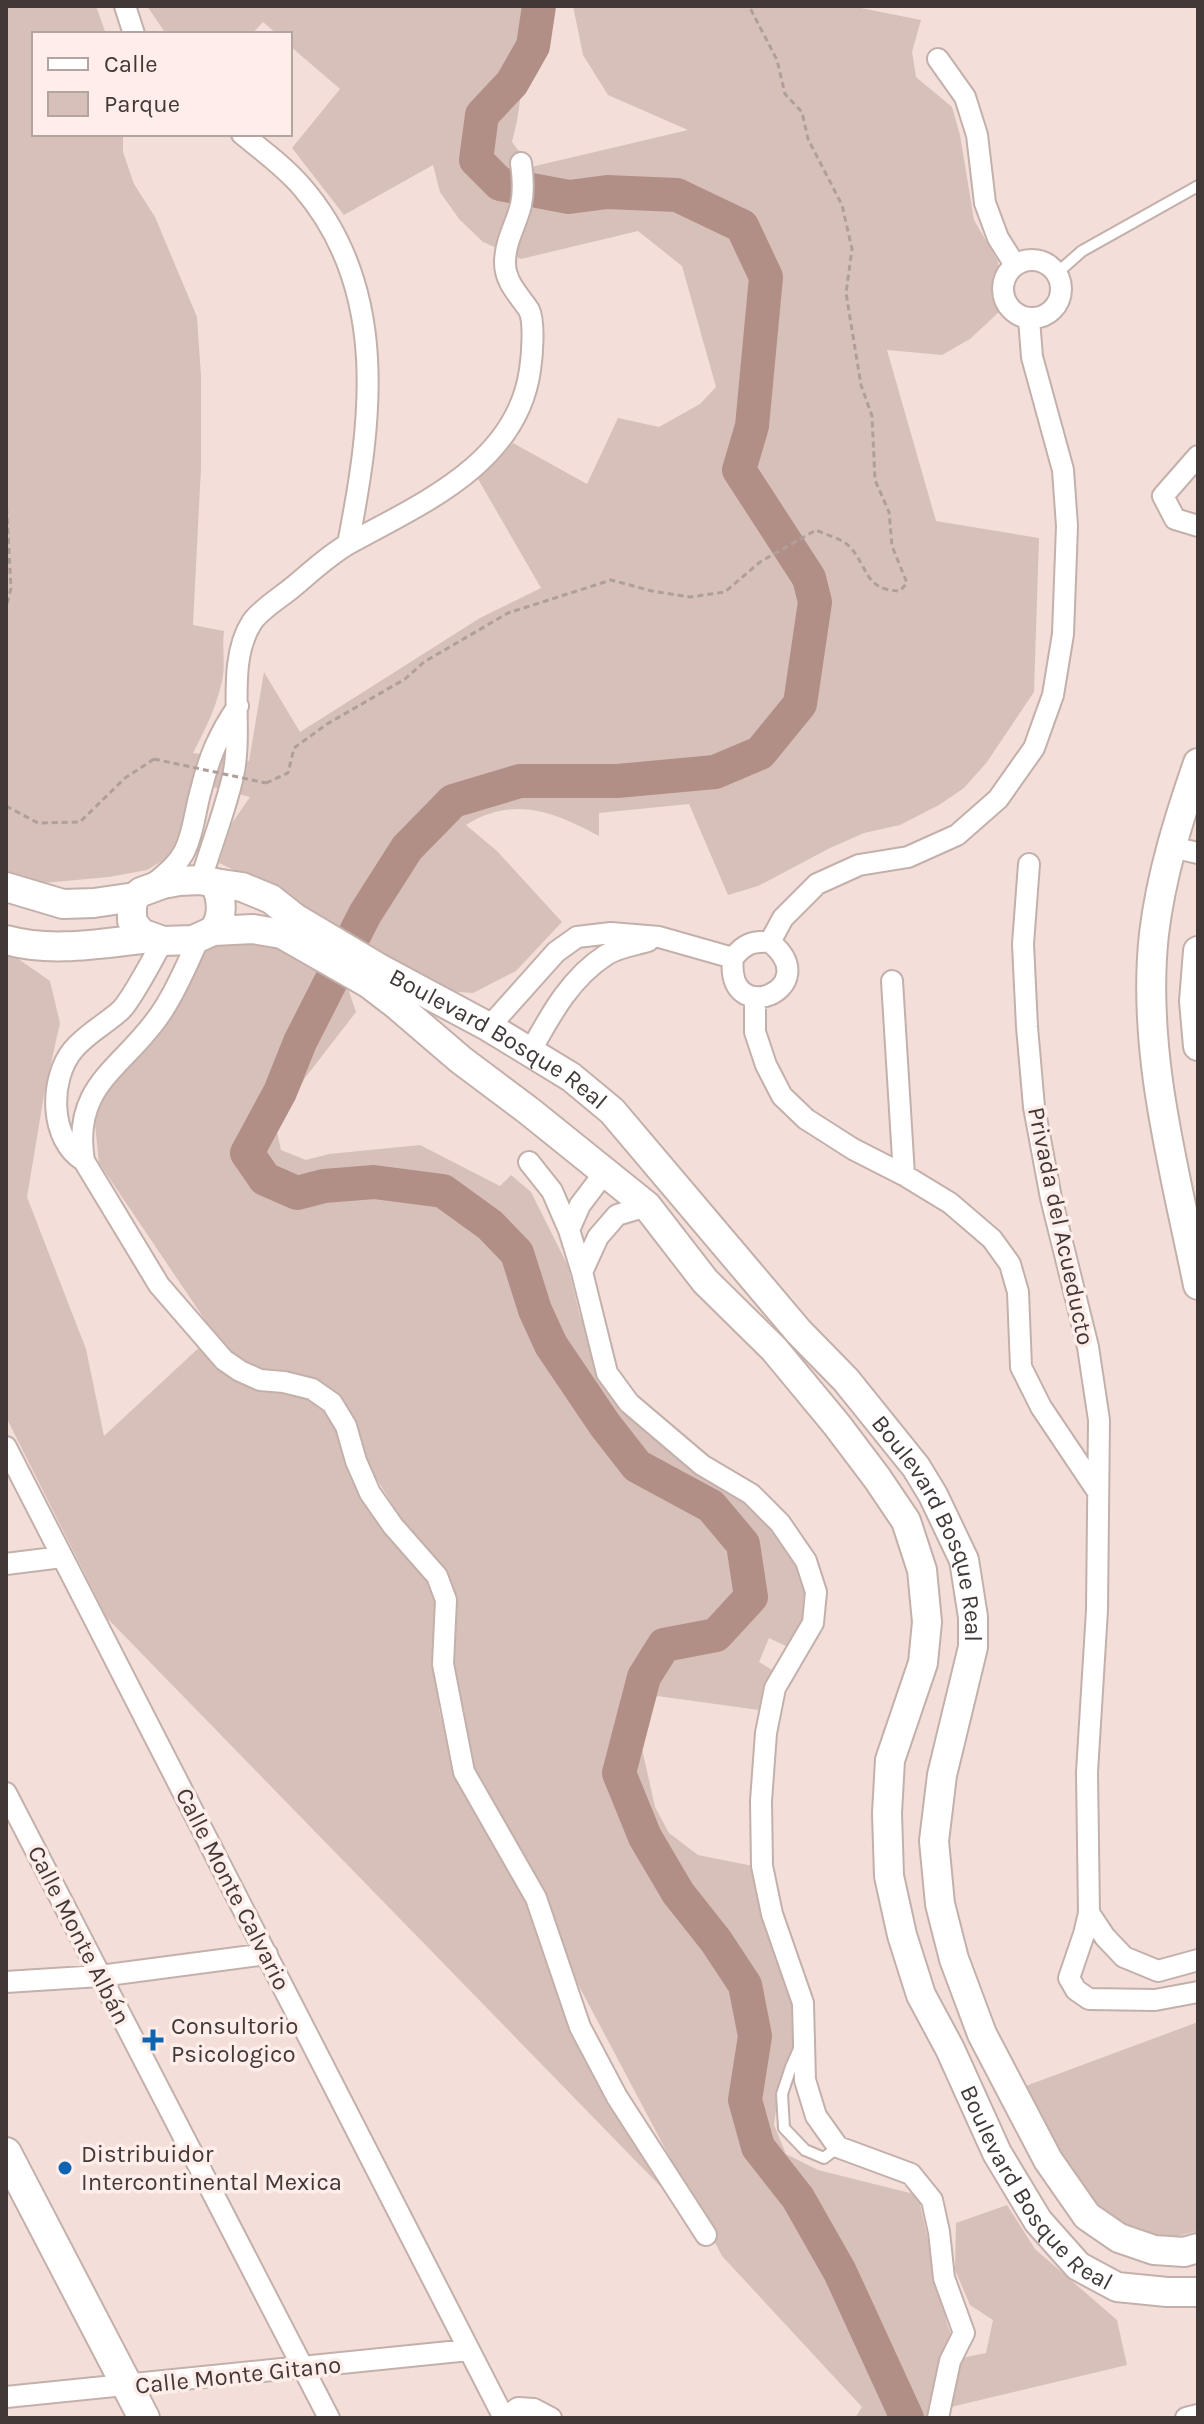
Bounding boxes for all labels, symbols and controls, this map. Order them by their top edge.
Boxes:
legend [32,32,292,136]
text: Calle [104,50,158,78]
text: Parque [104,90,180,118]
street label: Boulevard Bosque Real [385,962,613,1115]
street label: Privada del Acueducto [1022,1104,1100,1348]
street label: Boulevard Bosque Real [866,1410,988,1642]
street label: Calle Monte Calvario [170,1783,296,1995]
street label: Calle Monte Albán [22,1841,136,2029]
place label: Consultorio Psicologico [171,2012,298,2068]
marker: Consultorio Psicologico [142,2029,164,2051]
street label: Boulevard Bosque Real [954,2081,1117,2296]
place label: Distribuidor Intercontinental Mexica [81,2140,342,2196]
marker: Distribuidor Intercontinental Mexica [56,2159,74,2177]
street label: Calle Monte Gitano [134,2350,342,2400]

